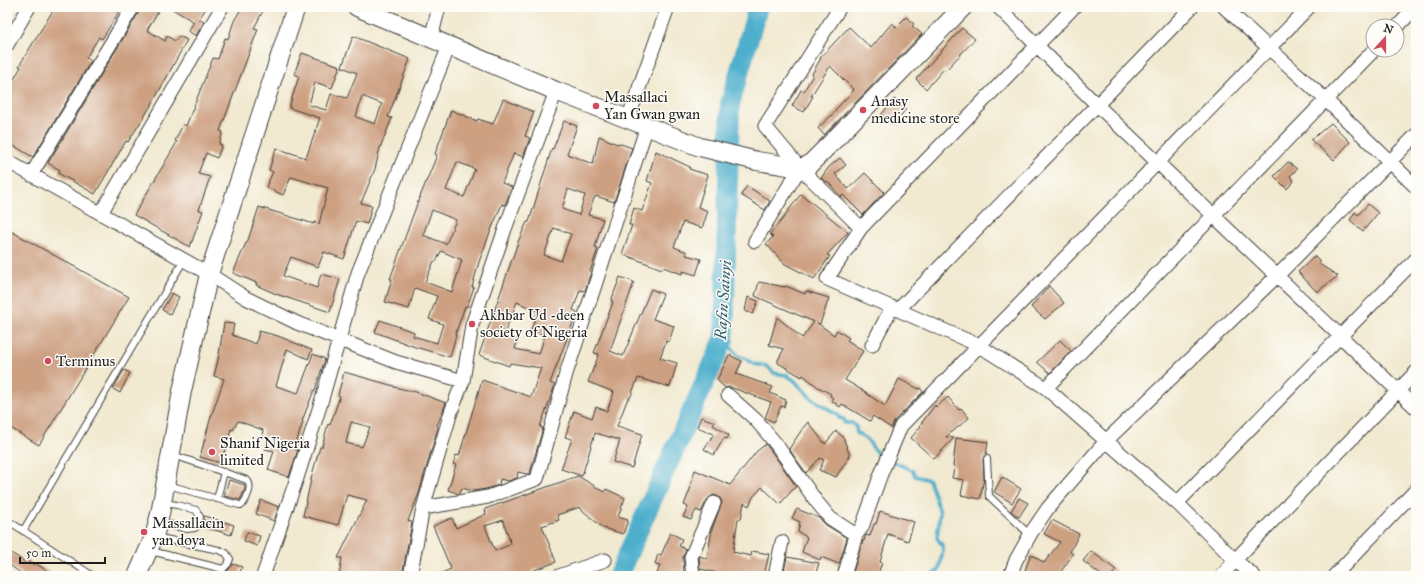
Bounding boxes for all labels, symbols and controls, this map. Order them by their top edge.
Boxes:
north arrow [1365,18,1405,58]
text: N [1382,21,1396,37]
place label: Massallaci Yan Gwan gwan [604,88,700,123]
place label: Anasy medicine store [870,92,960,127]
marker: Massallaci Yan Gwan gwan [591,101,601,111]
marker: Anasy medicine store [858,105,868,115]
water label: Rafin Sainyi [711,259,735,341]
place label: Akhbar Ud -deen society of Nigeria [479,306,588,341]
marker: Akhbar Ud -deen society of Nigeria [467,319,477,329]
place label: Terminus [56,352,115,370]
marker: Terminus [43,356,53,366]
place label: Shanif Nigeria limited [220,434,311,469]
marker: Shanif Nigeria limited [207,447,217,457]
place label: Massallacin yan doya [152,514,224,549]
marker: Massallacin yan doya [139,527,149,537]
scale bar [20,539,105,565]
text: 50 m [26,546,51,560]

